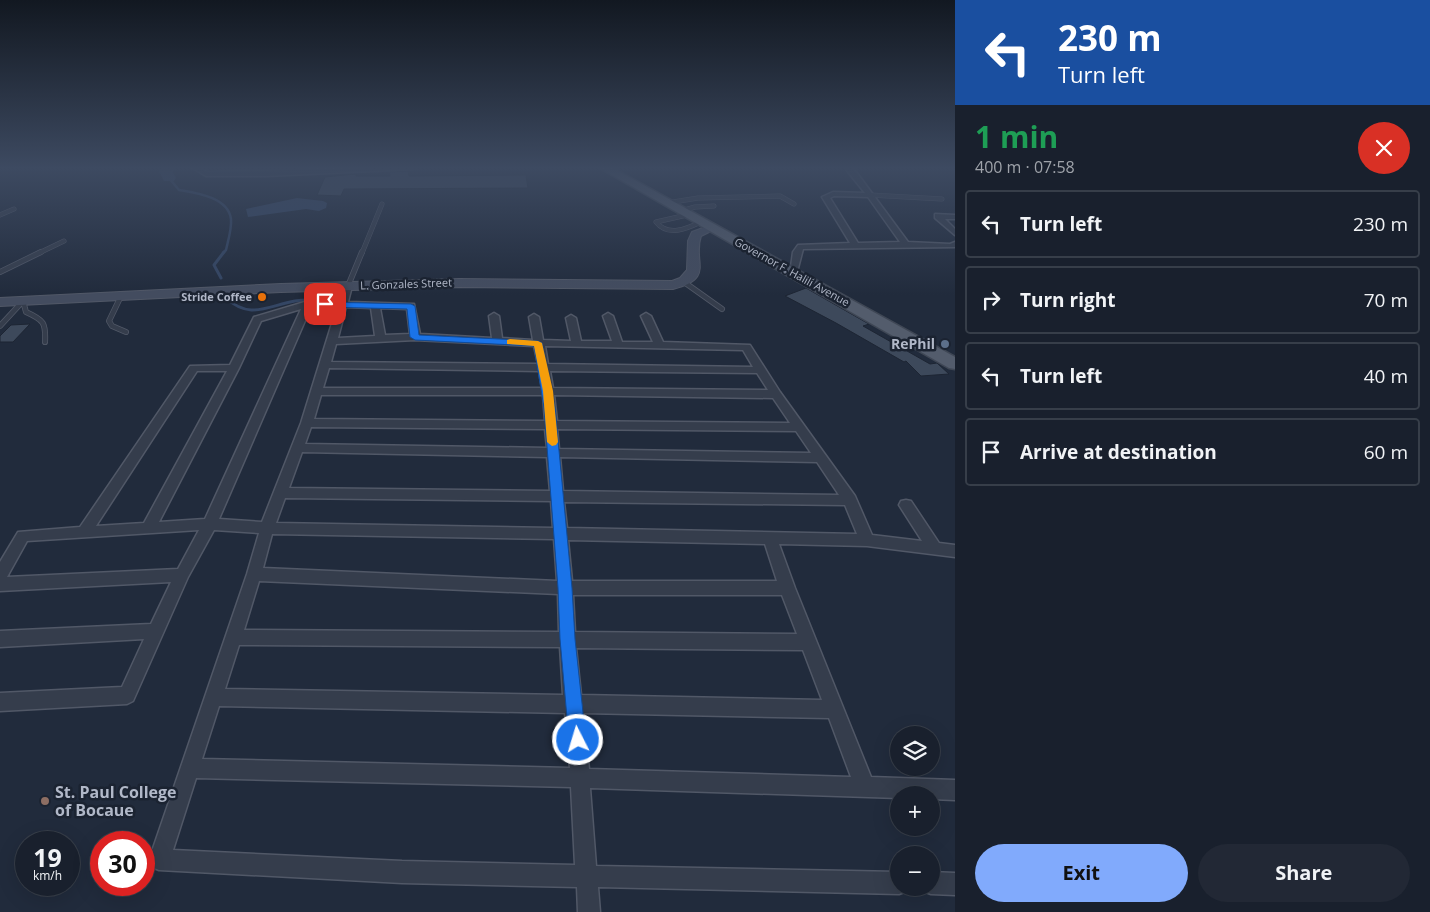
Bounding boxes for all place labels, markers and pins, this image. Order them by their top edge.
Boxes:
pin [304,283,346,325]
place label: Stride Coffee [181,289,252,304]
marker: Stride Coffee [256,291,268,303]
place label: RePhil [891,334,935,353]
marker: RePhil [939,338,951,350]
place label: St. Paul College of Bocaue [55,781,177,821]
marker: St. Paul College of Bocaue [39,795,51,807]

